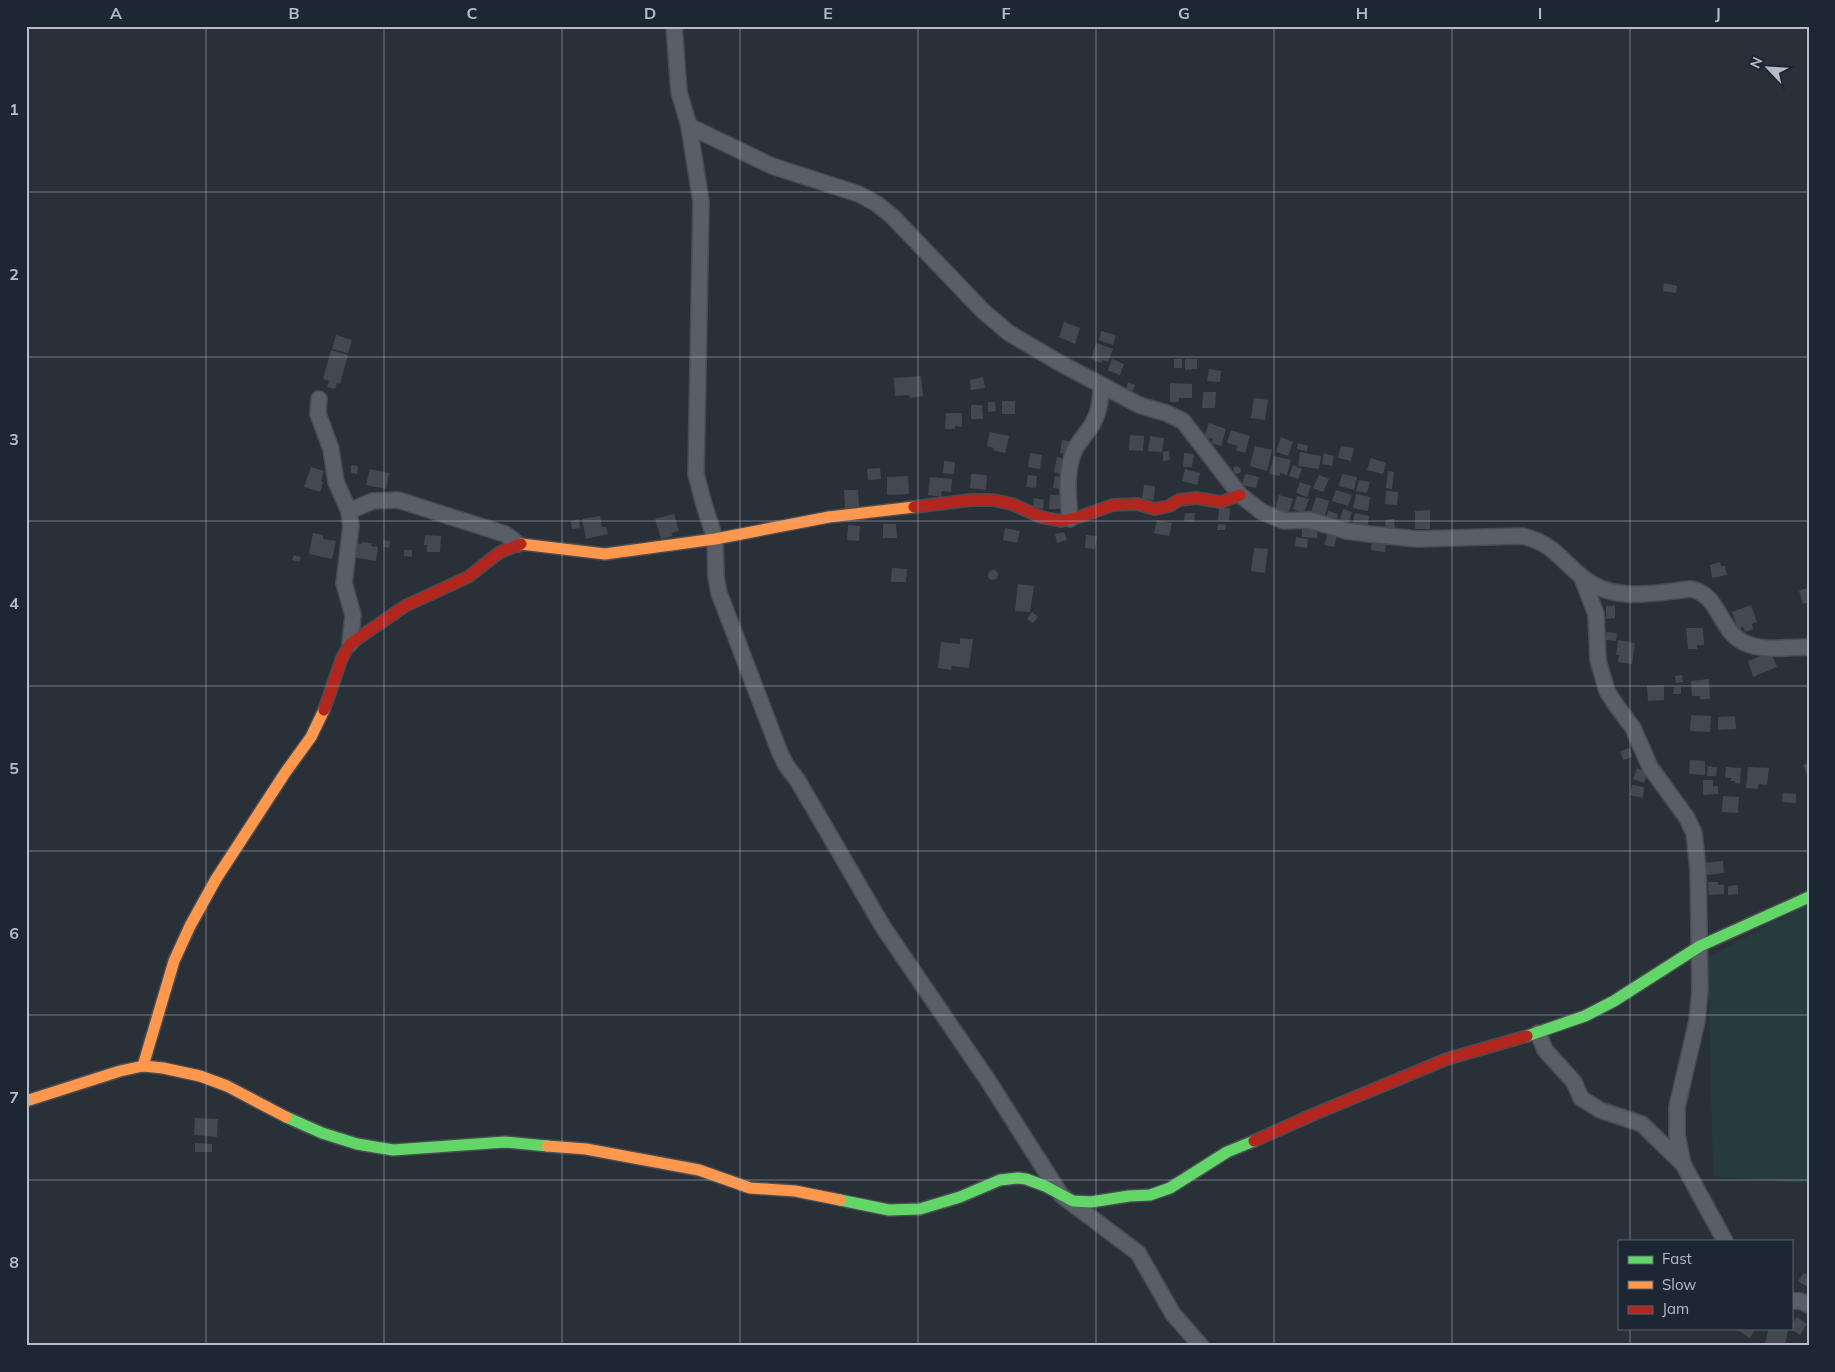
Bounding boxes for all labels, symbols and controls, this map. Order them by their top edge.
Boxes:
text: A [110,3,122,23]
text: B [288,3,300,23]
text: C [467,3,478,23]
text: D [644,3,656,23]
text: E [823,3,833,23]
text: F [1001,3,1011,23]
text: G [1178,3,1190,23]
text: H [1356,3,1368,23]
text: I [1538,3,1542,23]
text: J [1715,3,1721,23]
north arrow [1742,42,1792,92]
text: N [1746,54,1767,71]
text: 1 [9,99,19,119]
text: 2 [9,264,19,284]
text: 3 [9,429,19,449]
text: 4 [9,593,19,613]
text: 5 [9,758,19,778]
text: 6 [9,923,19,943]
text: 7 [9,1087,19,1107]
legend [1618,1240,1792,1330]
text: Fast [1662,1249,1692,1268]
text: 8 [9,1252,19,1272]
text: Slow [1662,1275,1696,1294]
text: Jam [1662,1299,1689,1318]

